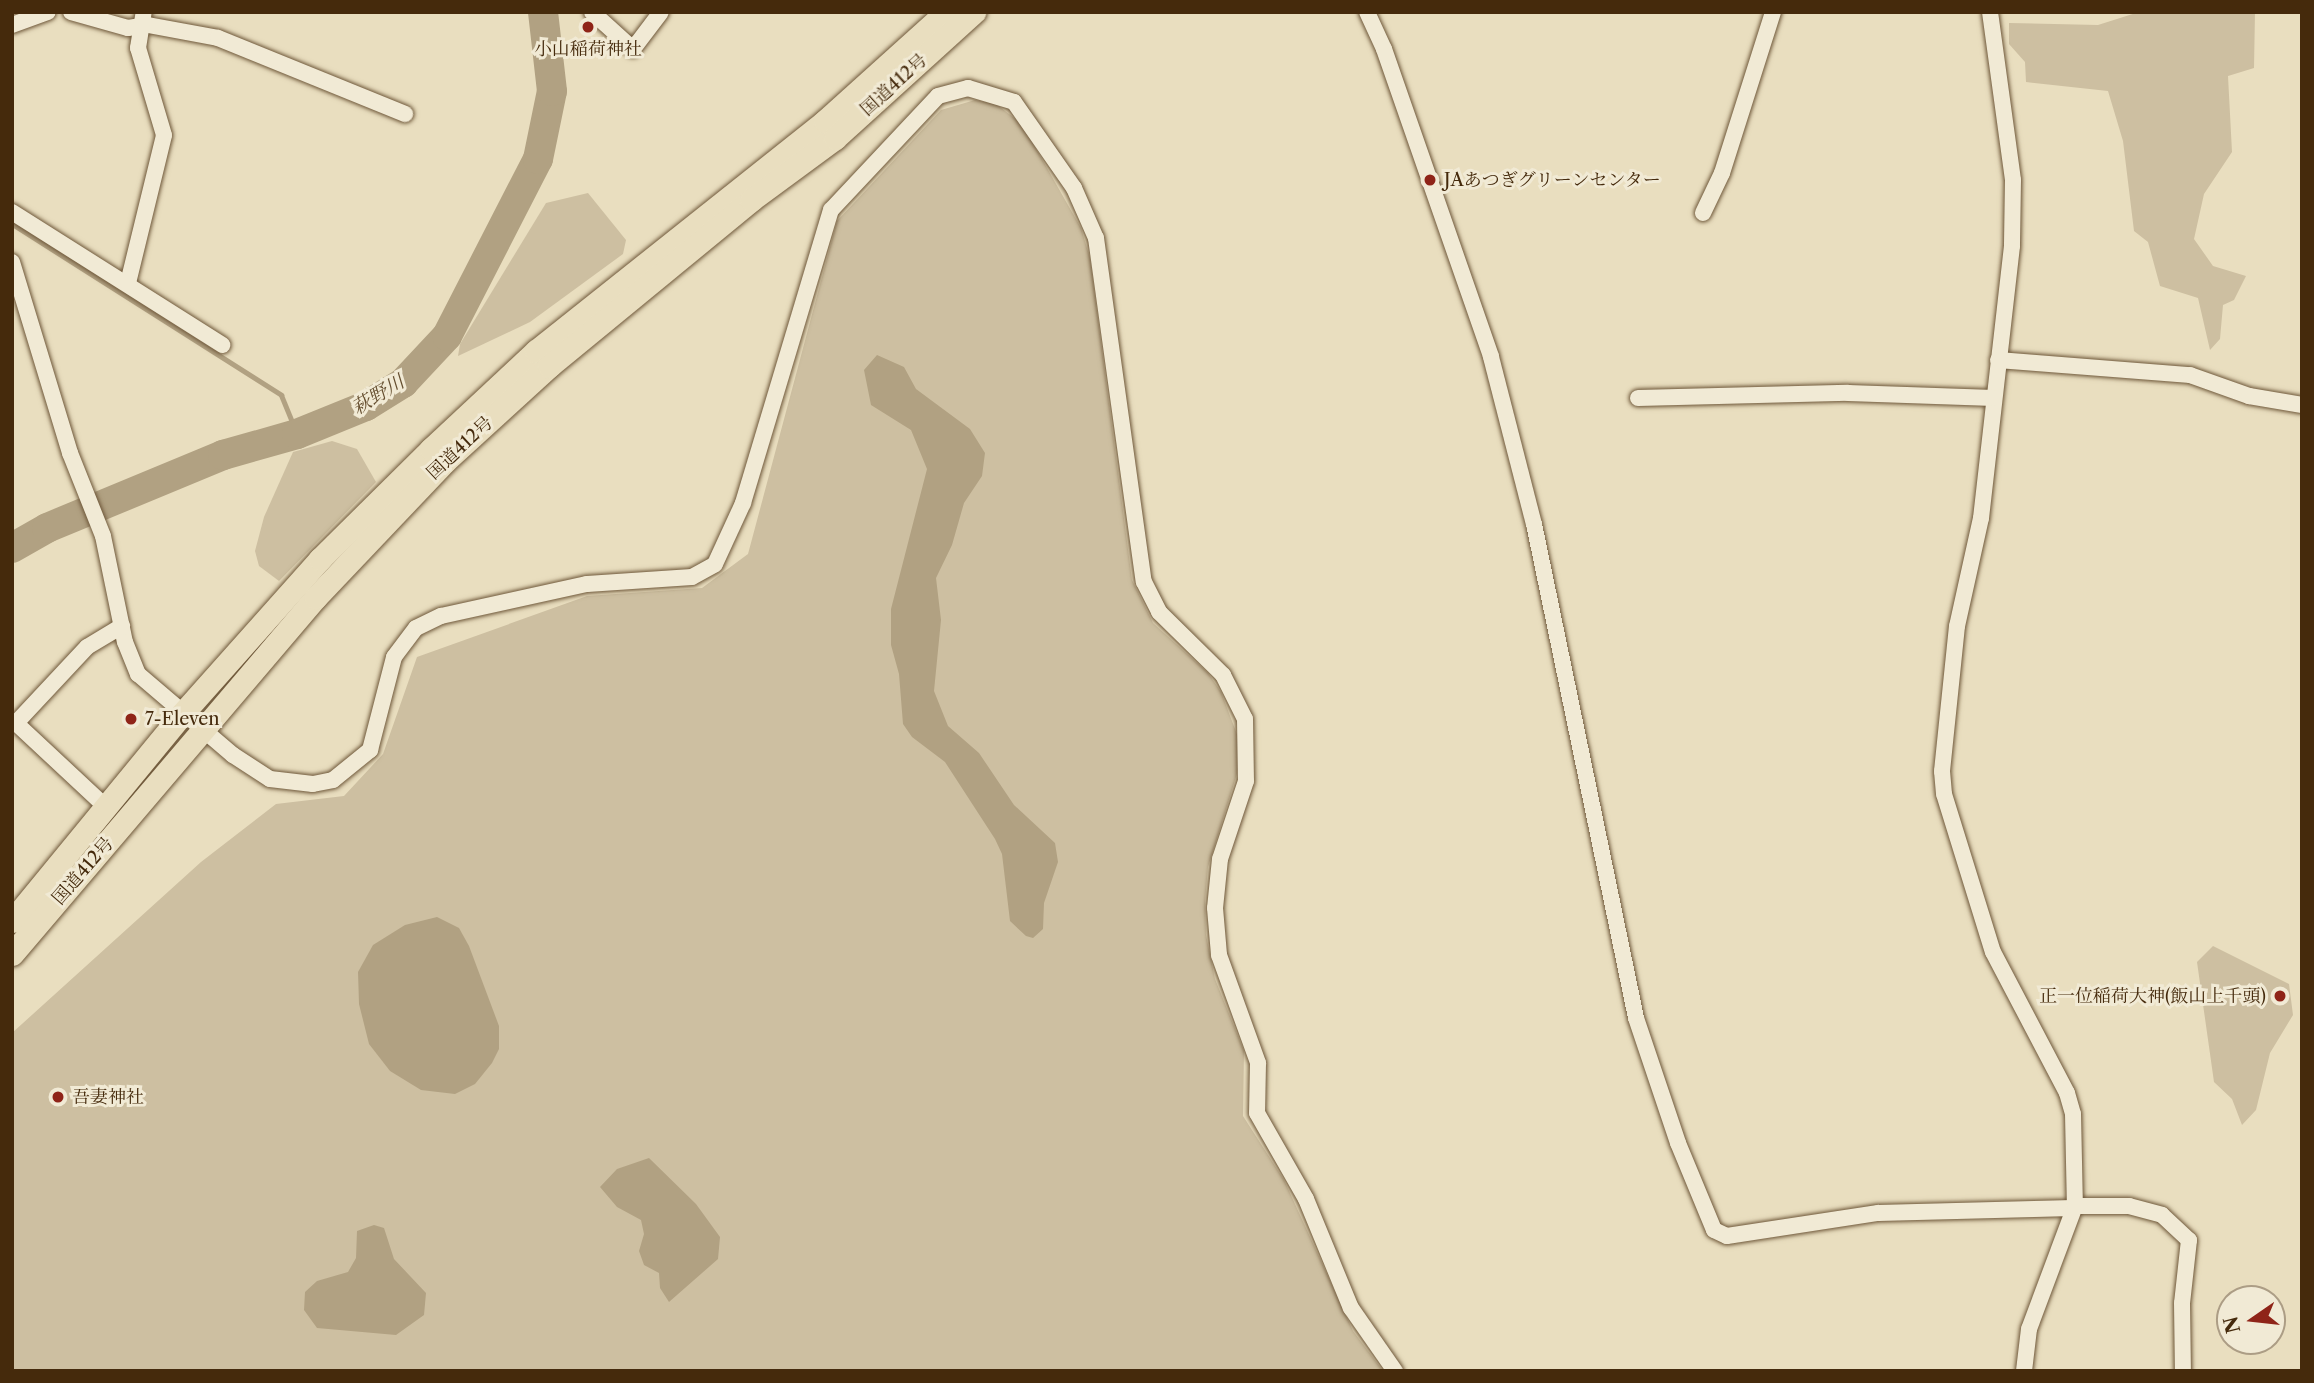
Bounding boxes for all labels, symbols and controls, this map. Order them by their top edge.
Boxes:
marker: 小山稲荷神社 [580,19,596,35]
place label: 小山稲荷神社 [534,38,642,60]
street label: 国道412号 [856,49,932,121]
place label: JAあつぎグリーンセンター [1444,169,1662,191]
marker: JAあつぎグリーンセンター [1422,172,1438,188]
water label: 萩野川 [348,371,408,419]
street label: 国道412号 [423,412,497,484]
place label: 7-Eleven [145,708,220,730]
marker: 7-Eleven [123,711,139,727]
street label: 国道412号 [48,833,118,909]
place label: 正一位稲荷大神(飯山上千頭) [2039,985,2266,1007]
marker: 正一位稲荷大神(飯山上千頭) [2272,988,2288,1004]
place label: 吾妻神社 [72,1086,144,1108]
marker: 吾妻神社 [50,1089,66,1105]
north arrow [2216,1285,2286,1355]
text: N [2219,1314,2245,1336]

